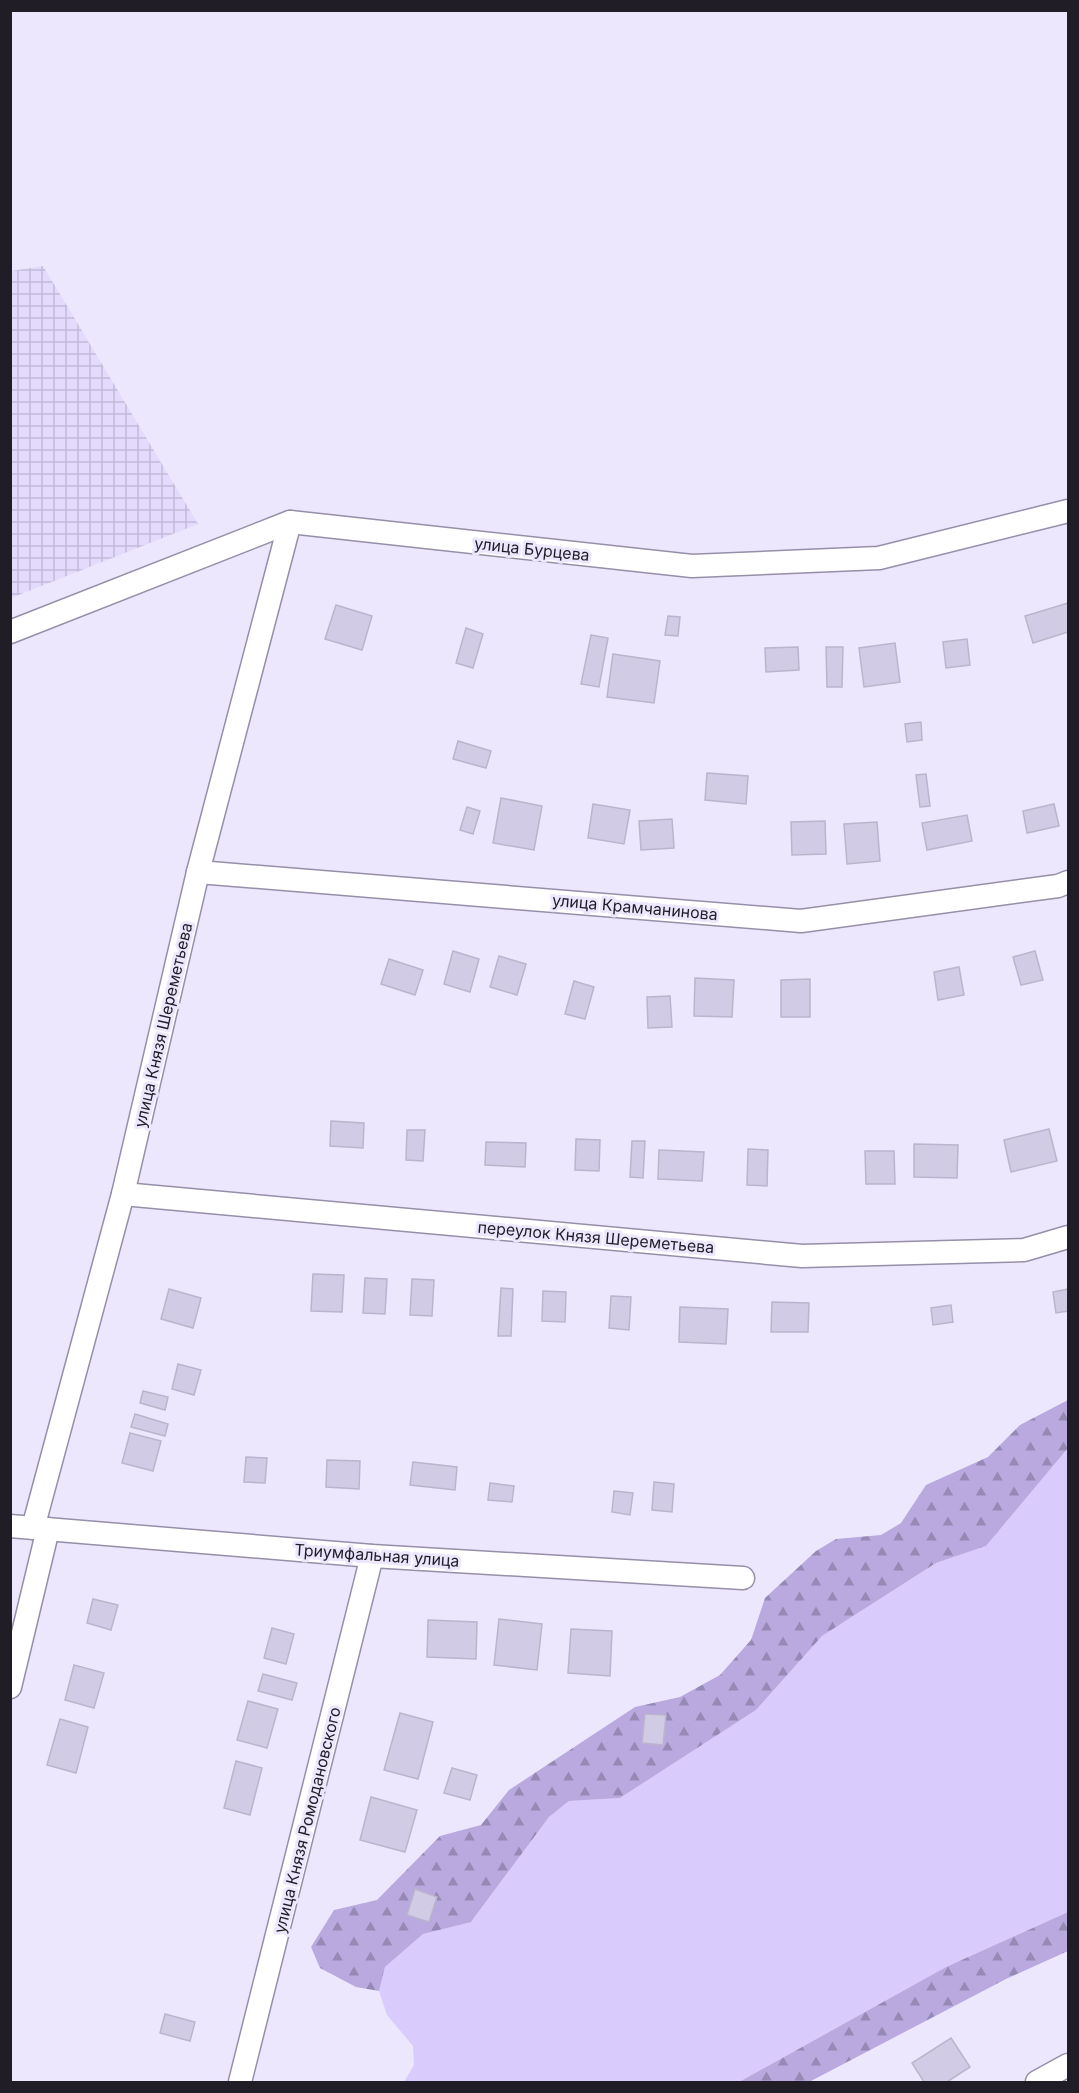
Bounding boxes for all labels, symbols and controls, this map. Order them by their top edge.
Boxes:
street label: улица Бурцева [473,533,591,565]
street label: улица Крамчанинова [551,890,719,924]
street label: улица Князя Шереметьева [130,921,196,1129]
street label: переулок Князя Шереметьева [477,1217,715,1257]
street label: Триумфальная улица [294,1539,460,1571]
street label: улица Князя Ромодановского [269,1705,345,1935]

